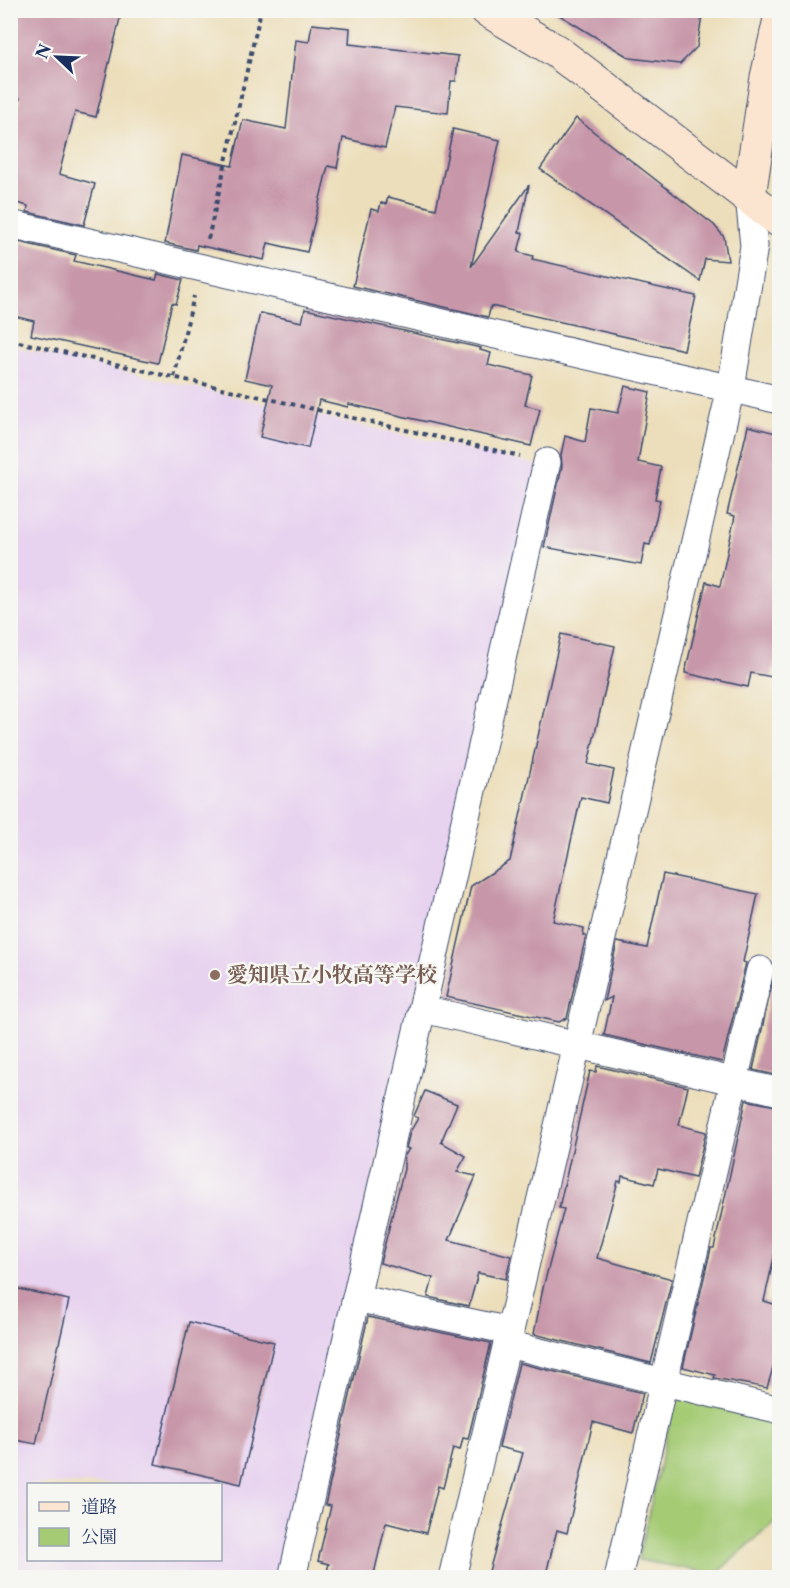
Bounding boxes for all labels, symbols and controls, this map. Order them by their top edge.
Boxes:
north arrow [27,27,87,87]
text: N [31,41,55,61]
place label: 愛知県立小牧高等学校 [227,962,437,987]
marker: 愛知県立小牧高等学校 [208,968,222,982]
legend [27,1483,222,1561]
text: 道路 [81,1496,117,1518]
text: 公園 [81,1526,117,1548]

